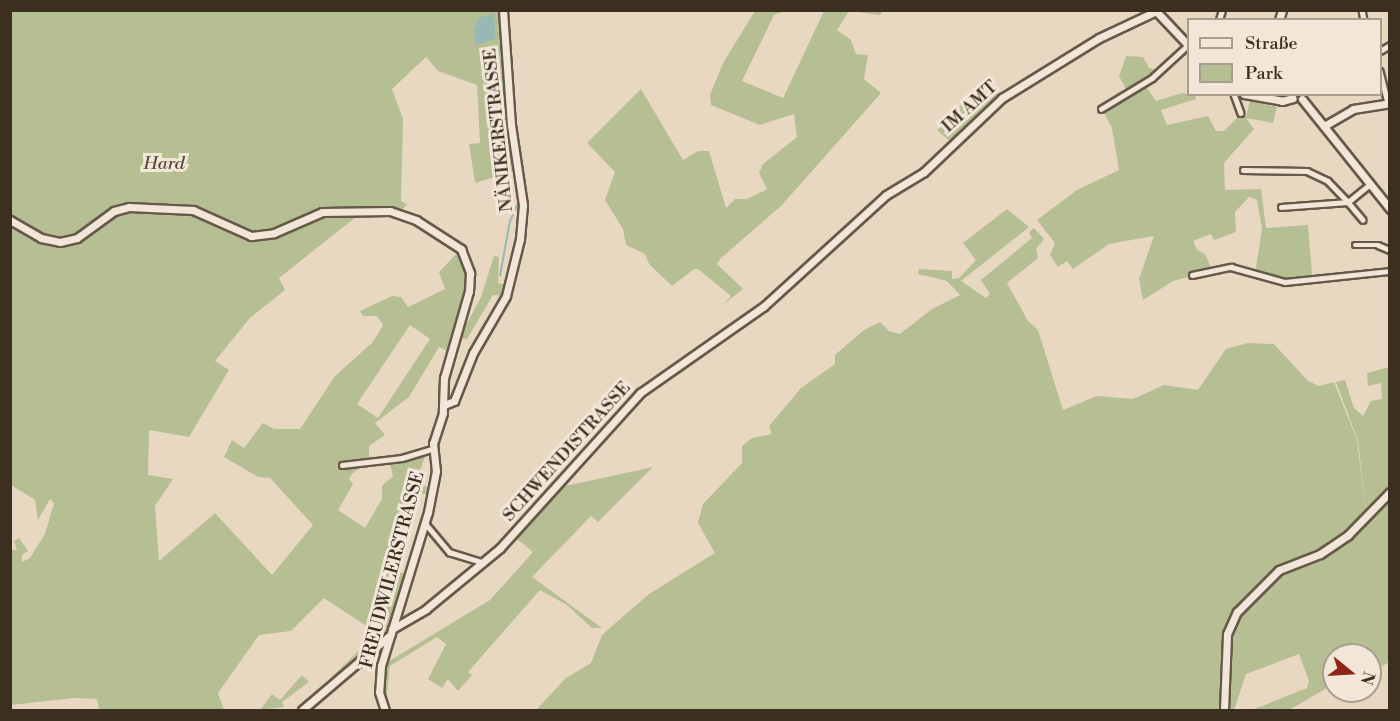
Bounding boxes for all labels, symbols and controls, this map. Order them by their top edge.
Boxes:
legend [1187,18,1382,96]
text: Straße [1245,32,1298,55]
street label: NÄNIKERSTRASSE [480,47,518,213]
text: Park [1245,62,1282,85]
street label: IM AMT [938,76,1002,138]
park label: Hard [143,153,185,175]
street label: SCHWENDISTRASSE [498,378,636,526]
street label: FREUDWILERSTRASSE [356,469,430,671]
north arrow [1322,643,1382,703]
text: N [1356,669,1379,687]

